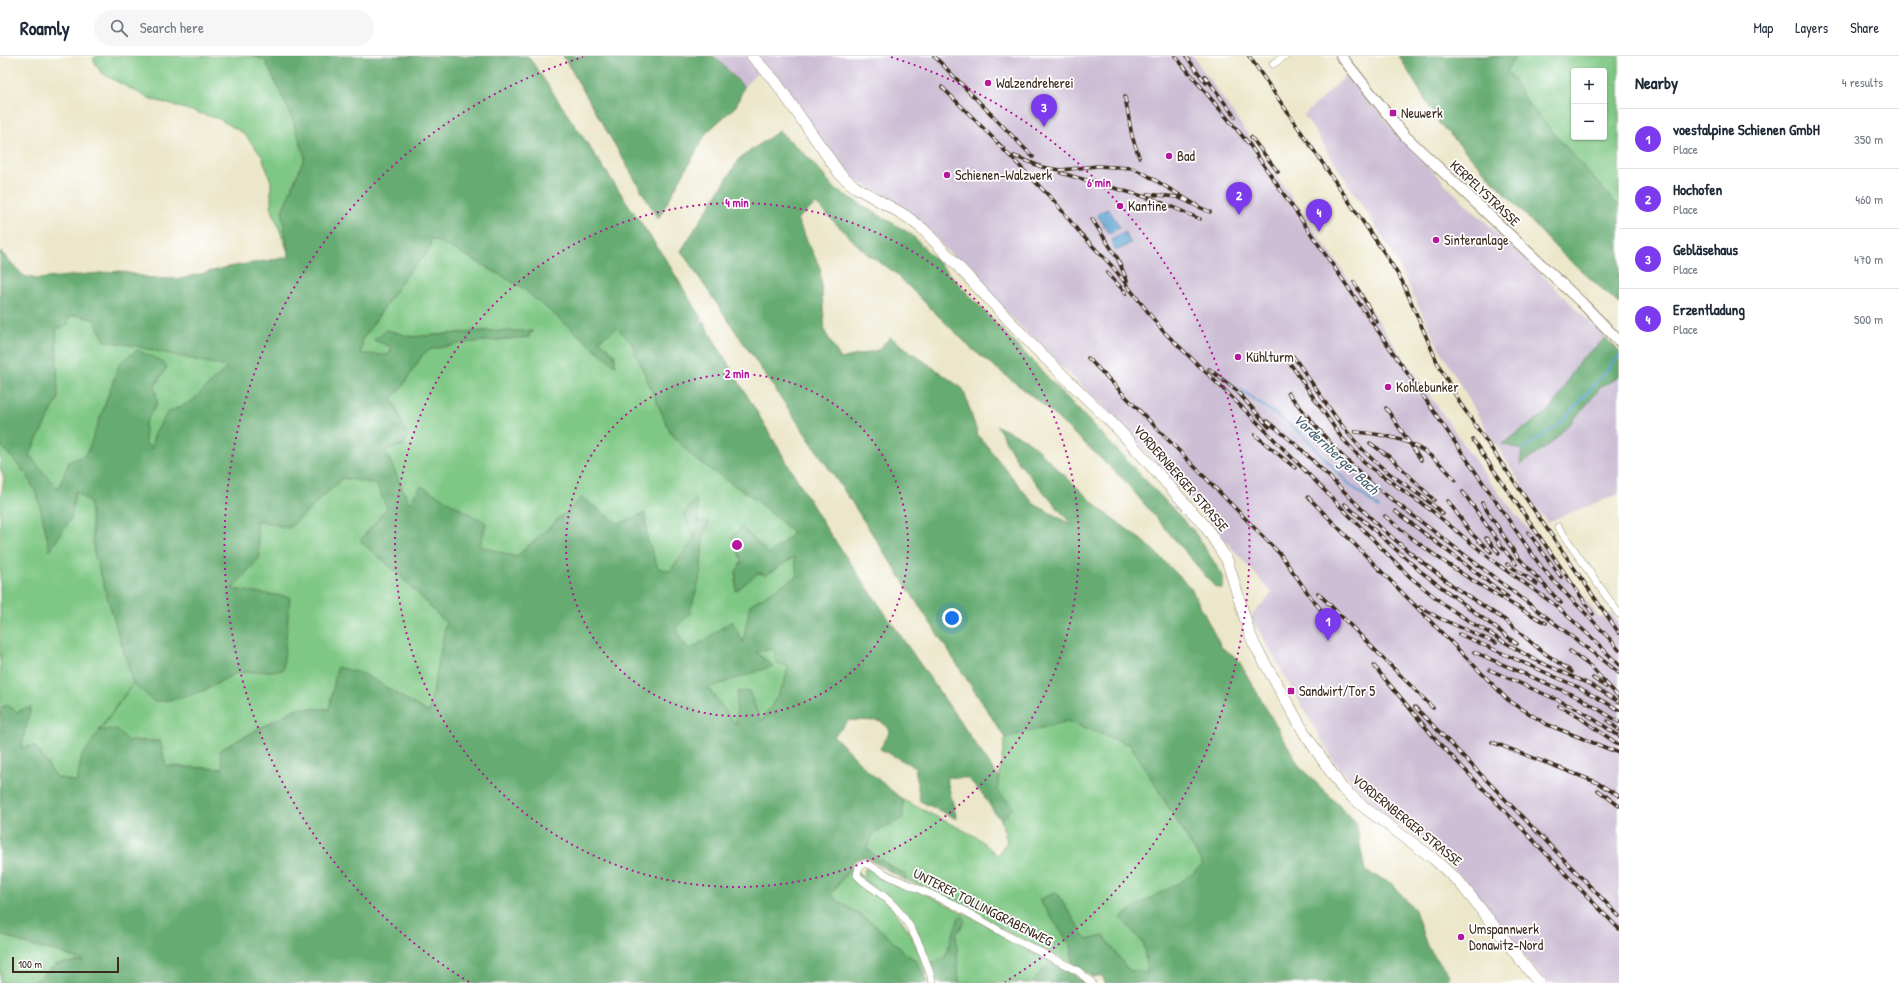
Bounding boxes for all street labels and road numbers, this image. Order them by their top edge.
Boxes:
street label: KERPELYSTRASSE [1446,155,1525,230]
street label: VORDERNBERGER STRASSE [1130,420,1233,535]
street label: VORDERNBERGER STRASSE [1348,769,1466,870]
street label: UNTERER TOLLINGGRABENWEG [910,863,1057,950]

